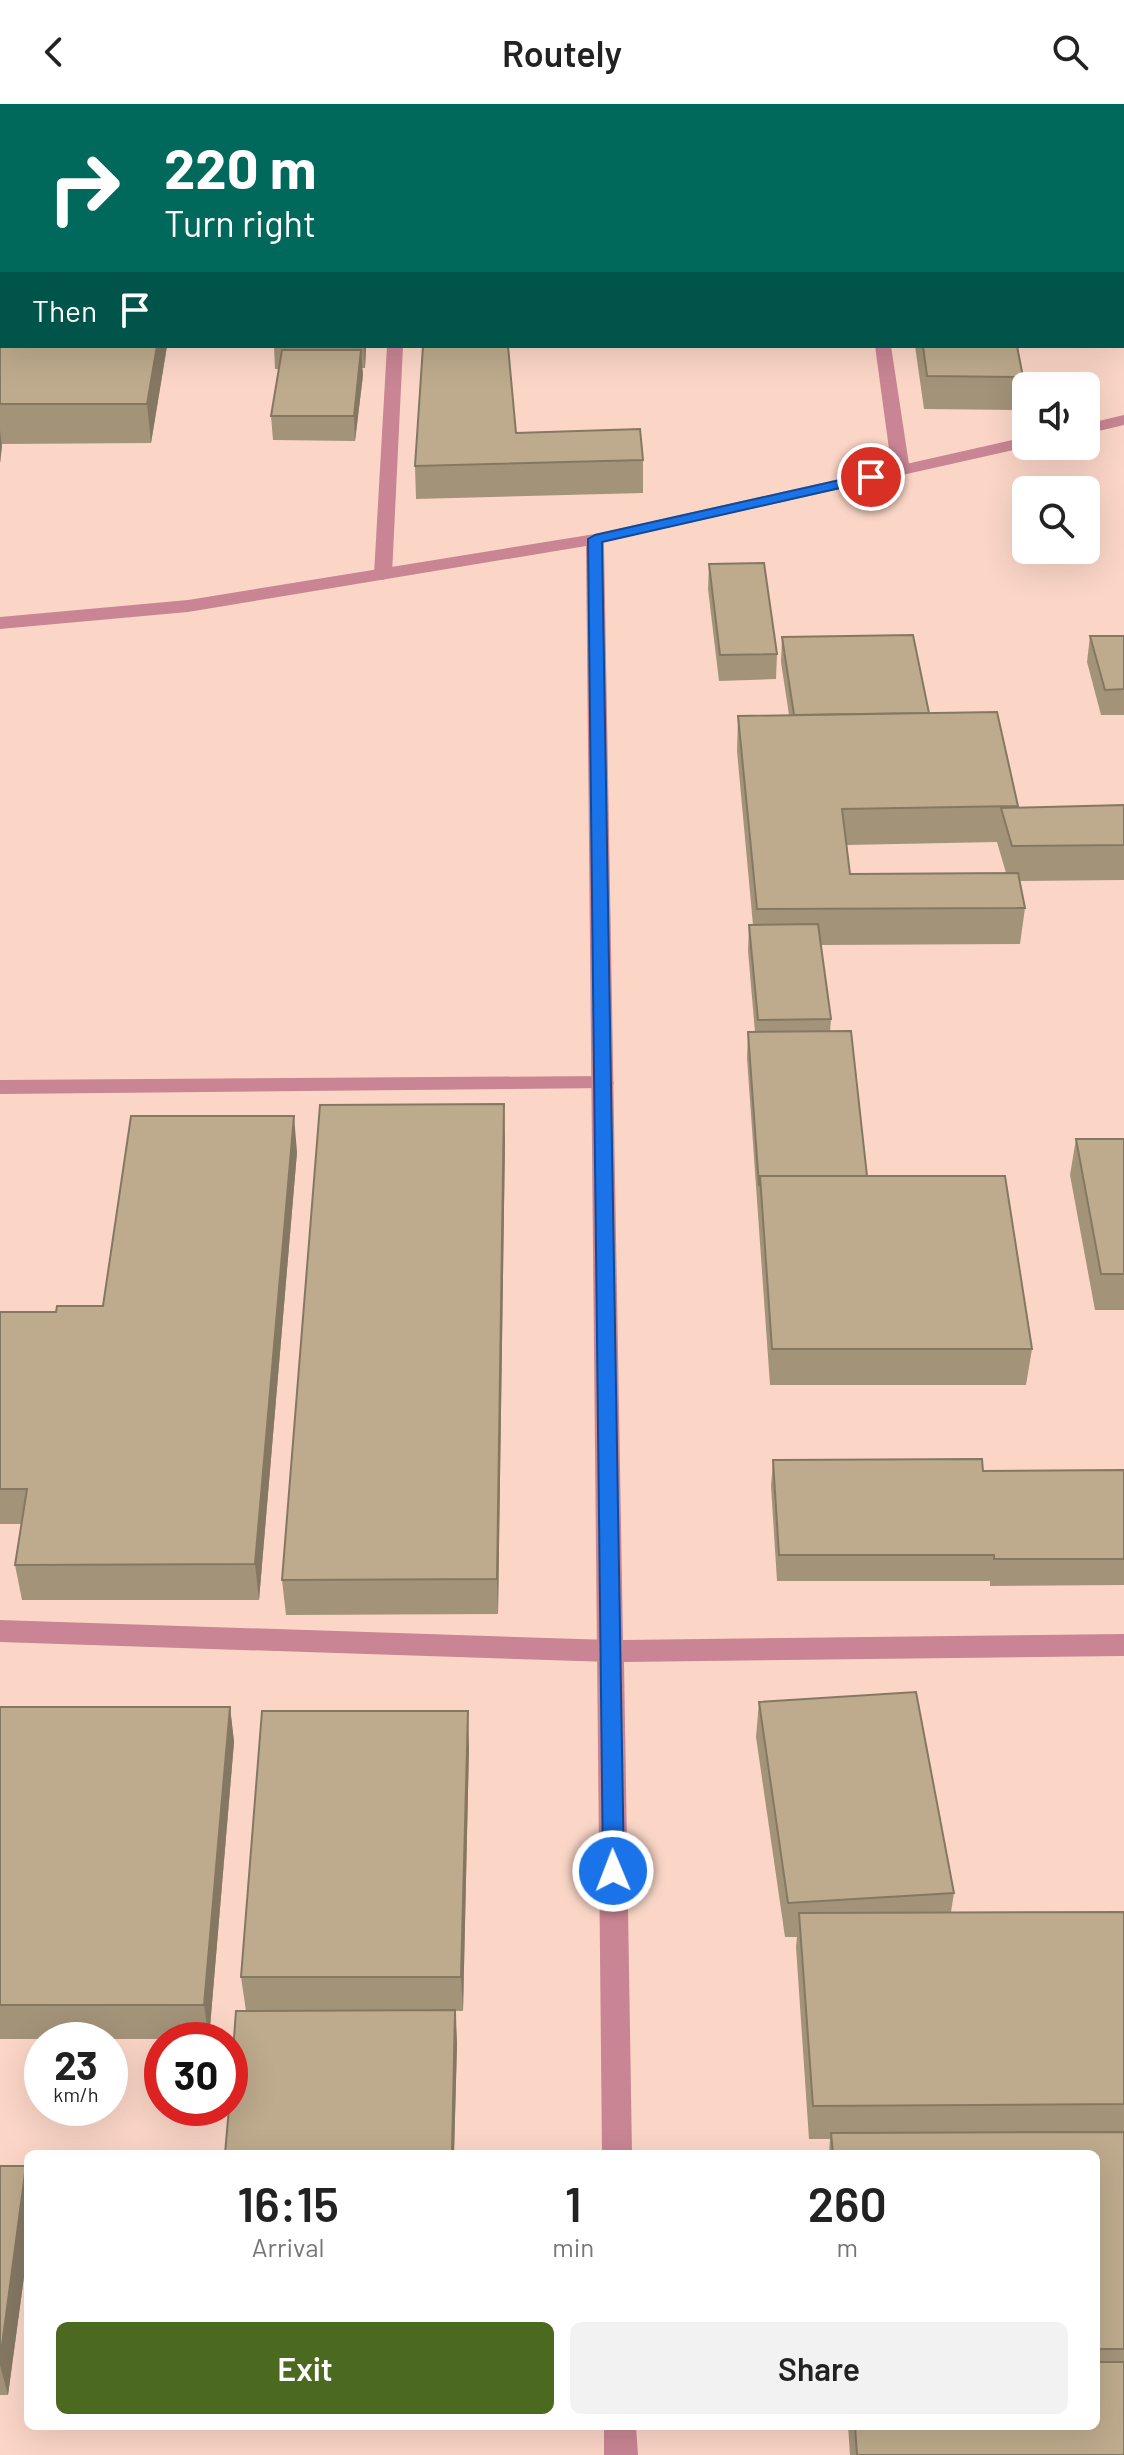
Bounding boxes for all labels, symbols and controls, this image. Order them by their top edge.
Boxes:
icon: back [32,30,76,74]
icon: search [1048,30,1092,74]
text: Routely [502,31,622,74]
text: 220 m [164,133,317,200]
icon: right [32,136,136,240]
text: Turn right [164,201,316,244]
icon: arrive [113,288,157,332]
text: Then [32,292,97,328]
map controls [1012,372,1100,564]
button: sound [1012,372,1100,460]
pin [837,443,905,511]
icon: arrive [849,455,893,499]
button: search [1012,476,1100,564]
position arrow [571,1829,655,1913]
speed limit sign: 30 [144,2022,248,2126]
text: 23 [54,2040,98,2088]
text: km/h [53,2082,99,2106]
text: 16:15 [237,2174,339,2232]
text: 1 [565,2174,582,2232]
text: 260 [808,2174,887,2232]
text: Arrival [252,2231,324,2262]
text: min [552,2231,594,2262]
text: m [836,2231,858,2262]
button: Exit [56,2322,554,2414]
button: Share [570,2322,1068,2414]

